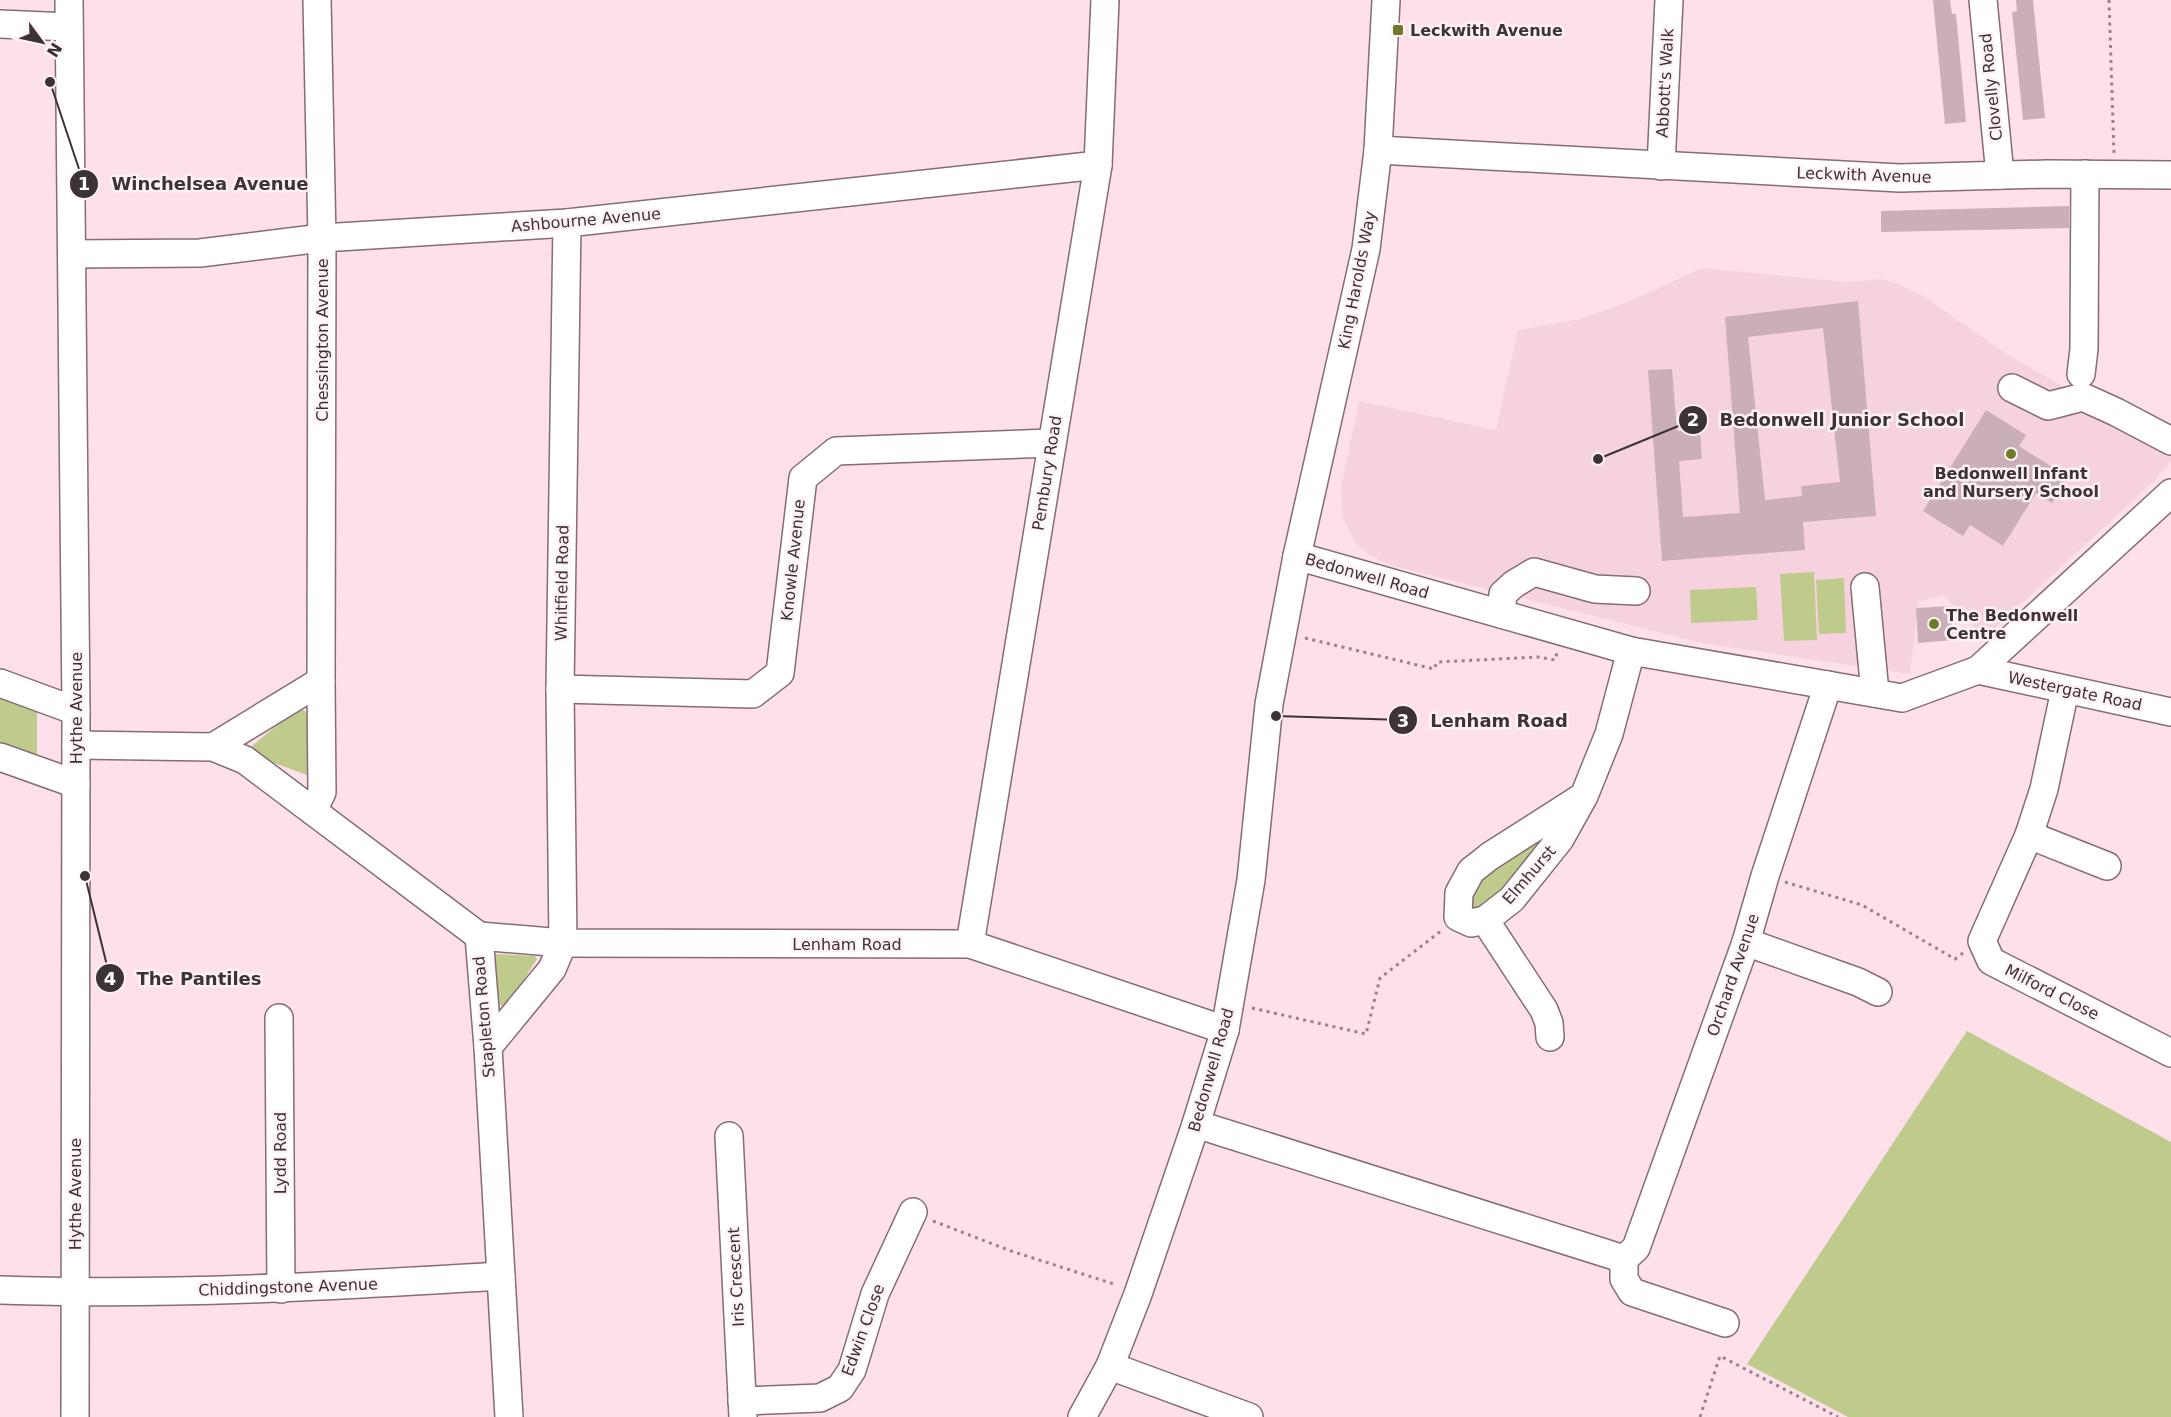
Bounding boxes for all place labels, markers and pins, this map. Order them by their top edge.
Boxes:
place label: Leckwith Avenue [1410,21,1563,40]
marker: Leckwith Avenue [1391,23,1405,37]
callout: Winchelsea Avenue [69,166,320,202]
callout: Bedonwell Junior School [1678,402,1977,438]
marker: Bedonwell Infant and Nursery School [2004,447,2018,461]
place label: Bedonwell Infant and Nursery School [1923,464,2099,501]
place label: The Bedonwell Centre [1946,606,2078,643]
marker: The Bedonwell Centre [1927,617,1941,631]
callout: Lenham Road [1388,702,1580,738]
callout: The Pantiles [95,960,274,996]

